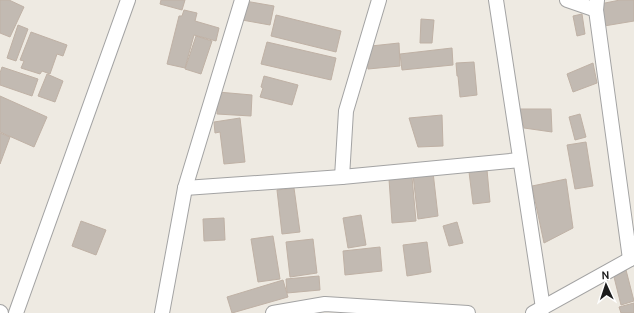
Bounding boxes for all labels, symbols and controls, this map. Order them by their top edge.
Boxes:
north arrow [586,265,626,305]
text: N [601,268,610,282]

